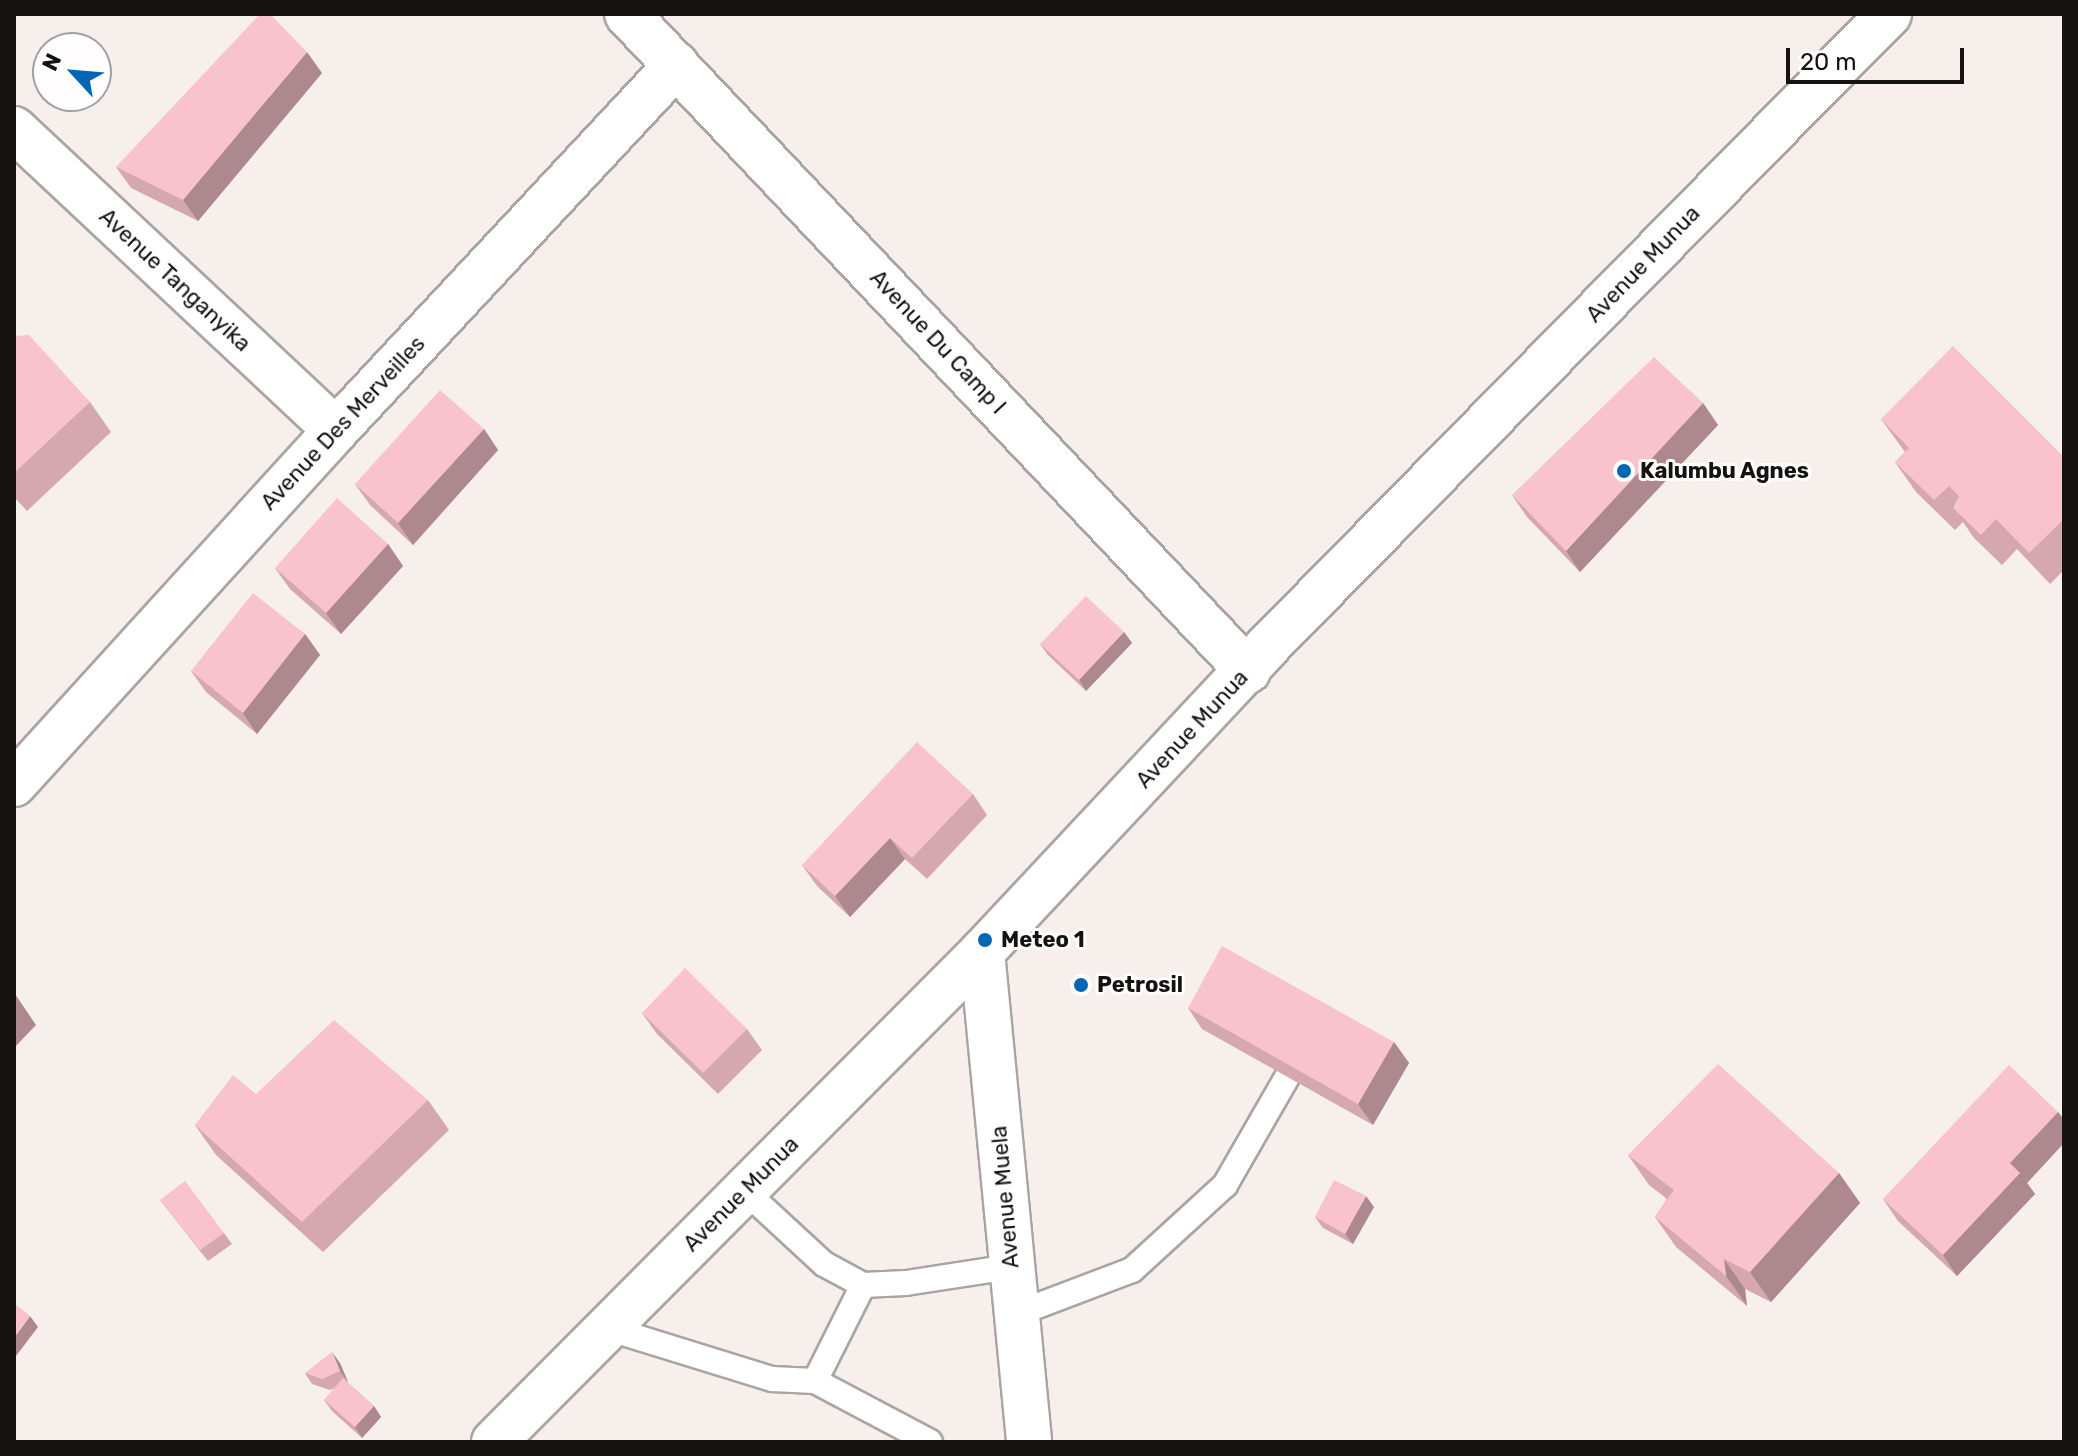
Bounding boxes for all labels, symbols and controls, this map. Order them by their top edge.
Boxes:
north arrow [32,32,112,112]
scale bar [1790,32,1968,82]
text: 20 m [1800,48,1857,76]
text: N [36,49,67,75]
street label: Avenue Munua [1581,200,1705,328]
street label: Avenue Tanganyika [94,203,256,357]
street label: Avenue Du Camp I [865,265,1011,419]
street label: Avenue Des Merveilles [255,331,431,515]
place label: Kalumbu Agnes [1640,458,1810,484]
marker: Kalumbu Agnes [1615,462,1633,480]
street label: Avenue Munua [1131,664,1253,794]
place label: Meteo 1 [1001,927,1085,953]
marker: Meteo 1 [976,931,994,949]
place label: Petrosil [1097,972,1183,998]
marker: Petrosil [1072,976,1090,994]
street label: Avenue Muela [986,1125,1024,1269]
street label: Avenue Munua [678,1131,804,1257]

